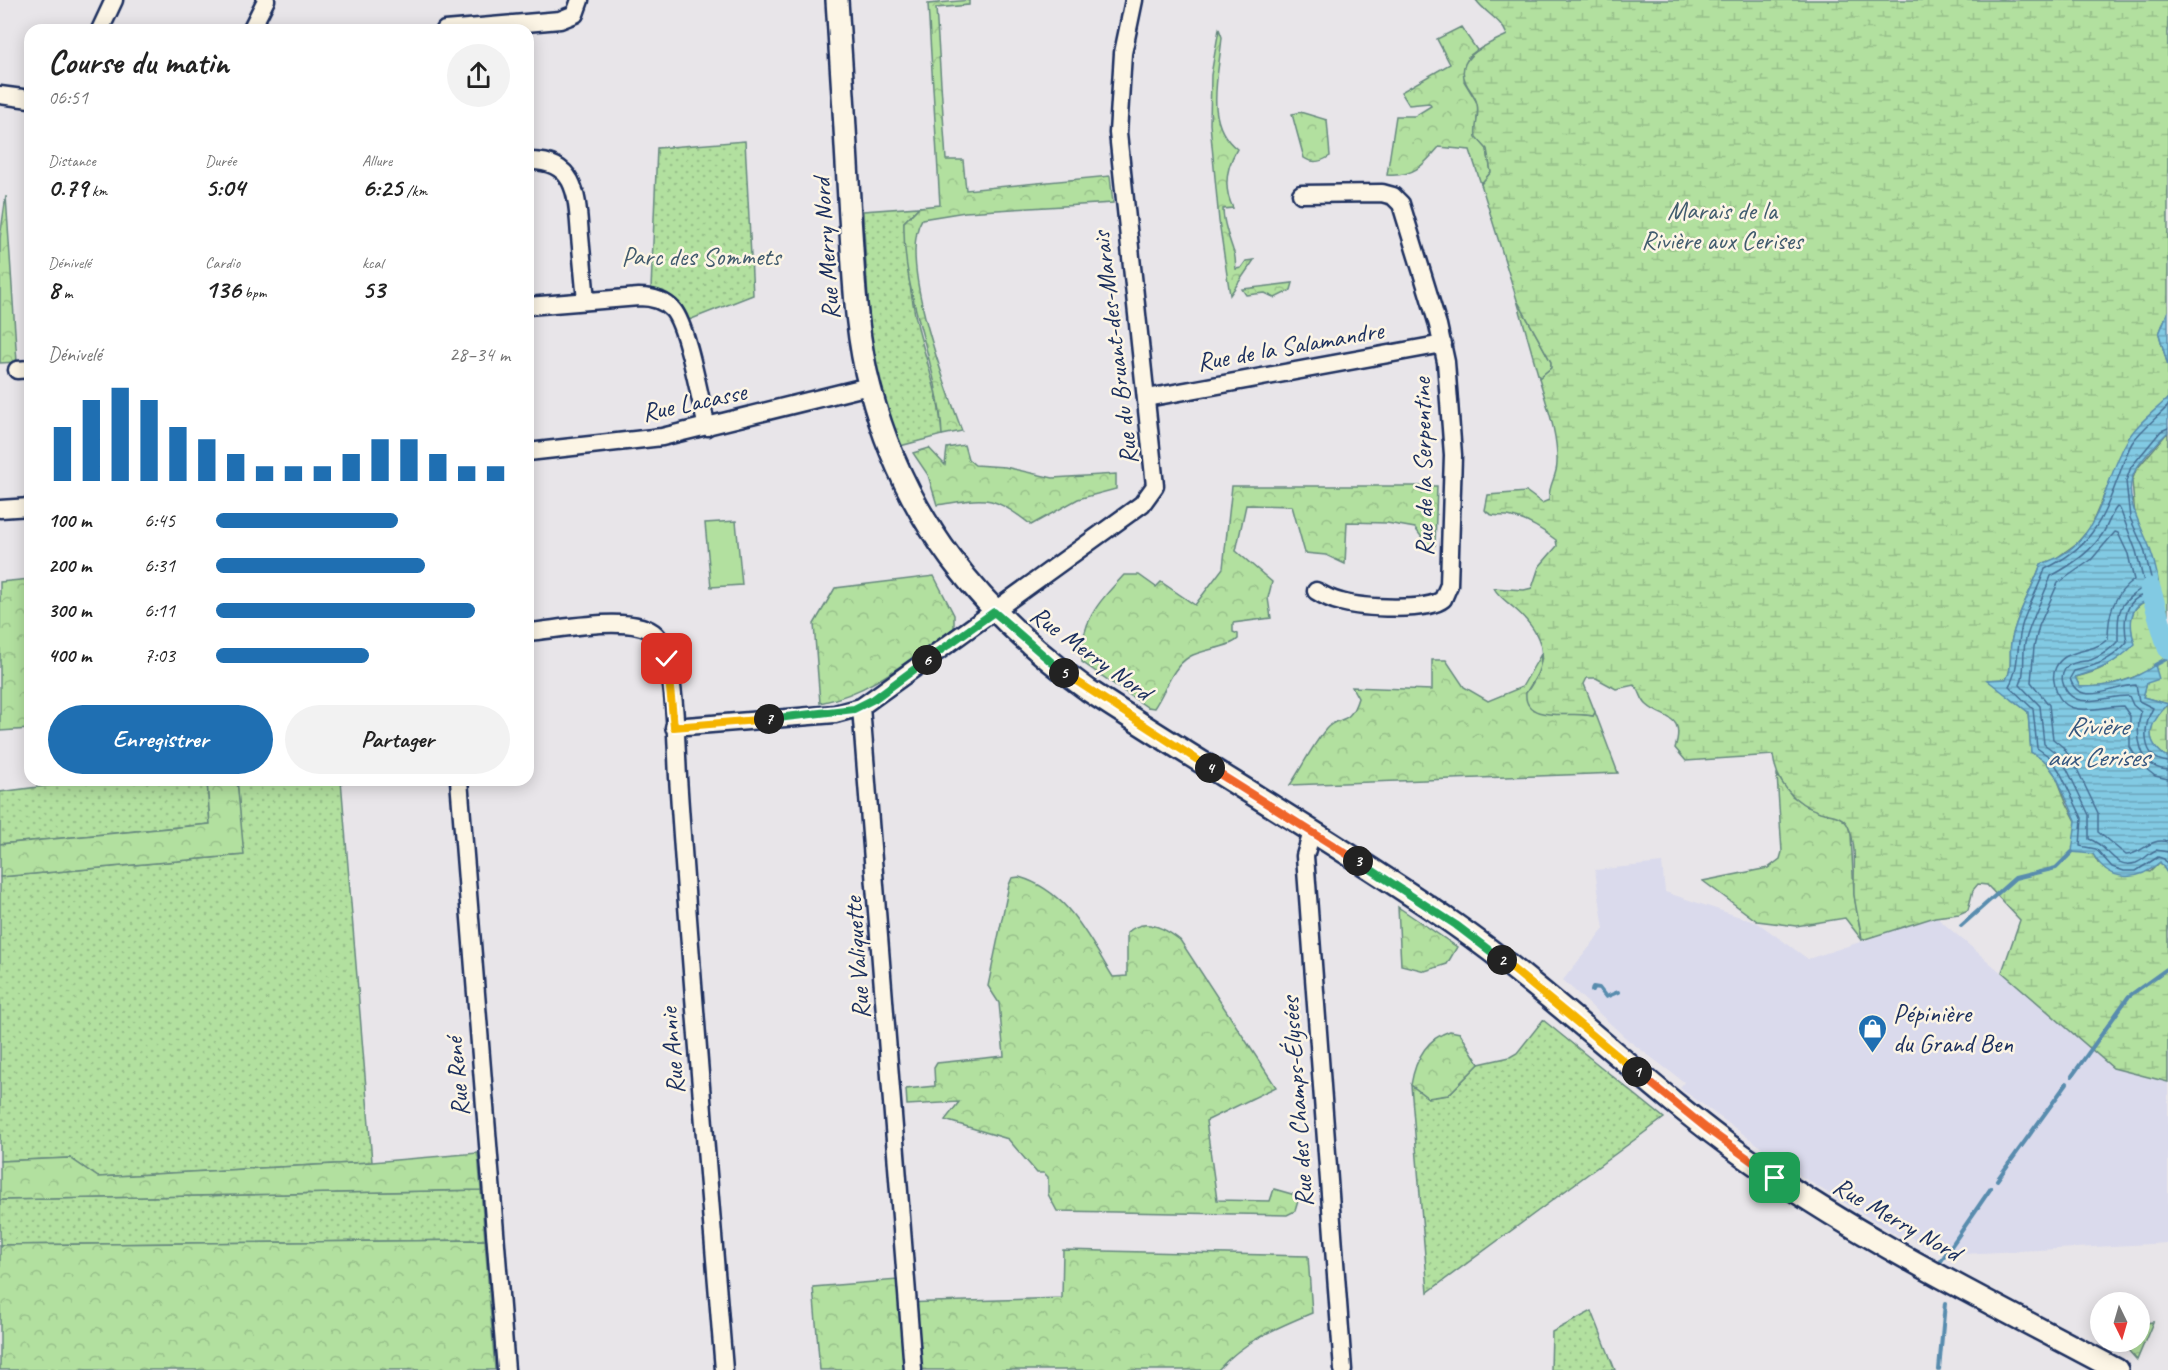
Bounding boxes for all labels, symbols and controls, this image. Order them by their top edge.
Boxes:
text: Course du matin [48,41,229,83]
button: share [447,44,510,107]
text: 06:51 [48,85,88,110]
text: Distance [48,151,96,171]
text: Durée [205,151,236,171]
text: Allure [362,151,392,171]
text: 0.79 [48,171,88,204]
text: 5:04 [205,171,245,204]
text: 6:25 [362,171,402,204]
street label: Rue Merry Nord [804,173,847,321]
text: km [88,181,107,201]
text: /km [402,181,427,201]
park label: Marais de la Rivière aux Cerises [1641,194,1805,257]
street label: Rue du Bruant-des-Marais [1084,227,1146,467]
park label: Parc des Sommets [621,240,783,273]
text: Dénivelé [48,253,91,273]
text: Cardio [205,253,240,273]
text: kcal [362,253,383,273]
text: 8 [48,273,60,306]
text: 136 [205,273,241,306]
text: 53 [362,273,385,306]
text: m [60,283,73,303]
text: bpm [241,283,267,303]
street label: Rue de la Salamandre [1194,313,1387,379]
text: Dénivelé [48,342,102,367]
text: 28–34 m [449,342,510,367]
street label: Rue Lacasse [639,375,751,429]
street label: Rue de la Serpentine [1405,376,1441,557]
text: 100 m [48,508,91,533]
text: 6:45 [144,508,175,533]
text: 200 m [48,553,91,578]
text: 6:31 [144,553,175,578]
text: 300 m [48,598,91,623]
text: 6:11 [144,598,175,623]
street label: Rue Merry Nord [1024,598,1161,710]
pin [641,633,692,684]
icon: check [650,642,683,675]
text: 400 m [48,643,91,668]
text: 7:03 [144,643,175,668]
pin: 6 [912,645,942,675]
text: 6 [923,650,931,670]
pin: 5 [1049,658,1079,688]
text: 5 [1061,663,1067,683]
pin: 7 [754,704,784,734]
button: Enregistrer [48,705,273,774]
button: Partager [285,705,510,774]
text: 7 [765,709,773,729]
water label: Rivière aux Cerises [2046,709,2152,774]
pin: 4 [1195,753,1225,783]
text: 4 [1206,758,1214,778]
pin: 3 [1343,846,1373,876]
text: 3 [1354,851,1362,871]
street label: Rue Valiquette [836,893,878,1020]
pin: 2 [1487,945,1517,975]
text: 2 [1498,950,1506,970]
street label: Rue des Champs-Élysées [1273,994,1321,1208]
place label: Pépinière du Grand Ben [1893,997,2013,1060]
street label: Rue Annie [652,1004,692,1096]
shop icon: Pépinière du Grand Ben [1856,1012,1888,1054]
street label: Rue René [437,1033,477,1118]
pin: 1 [1622,1057,1652,1087]
text: 1 [1633,1062,1641,1082]
pin [1749,1152,1800,1203]
icon: arrive [1758,1161,1791,1194]
street label: Rue Merry Nord [1827,1169,1970,1271]
north arrow [2090,1292,2150,1352]
map controls [2090,1292,2150,1352]

